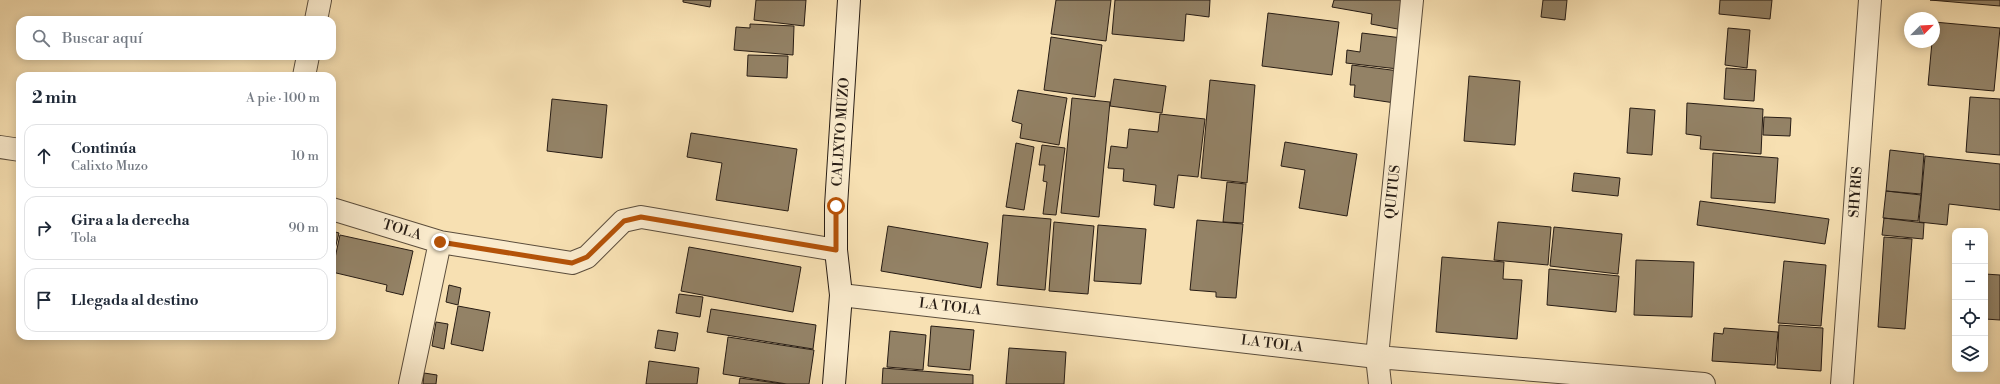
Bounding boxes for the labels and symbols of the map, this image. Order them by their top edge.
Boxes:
north arrow [1904,12,1940,48]
street label: CALIXTO MUZO [828,77,854,187]
street label: QUITUS [1381,164,1405,220]
street label: SHYRIS [1845,166,1867,218]
route start [827,197,845,215]
street label: TOLA [380,216,424,245]
route end [431,233,449,251]
street label: LA TOLA [918,294,982,320]
street label: LA TOLA [1240,331,1304,357]

